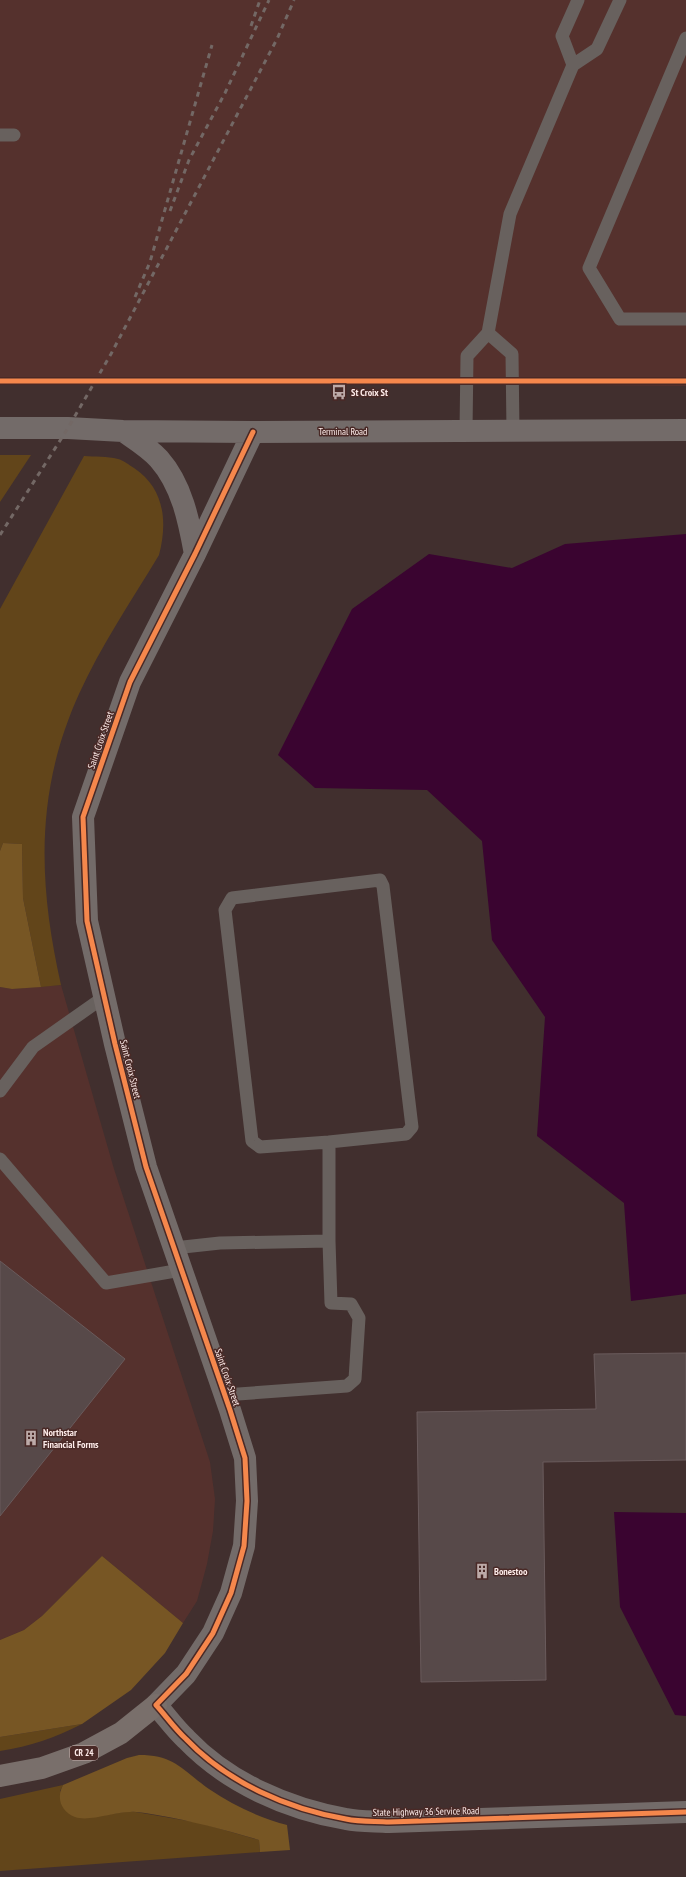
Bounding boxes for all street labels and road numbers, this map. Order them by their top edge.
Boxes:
street label: Terminal Road [319,425,367,438]
street label: Saint Croix Street [85,709,116,771]
street label: Saint Croix Street [117,1038,144,1100]
street label: Saint Croix Street [212,1347,244,1408]
road number: CR 24 [70,1746,98,1760]
street label: State Highway 36 Service Road [373,1804,479,1819]

